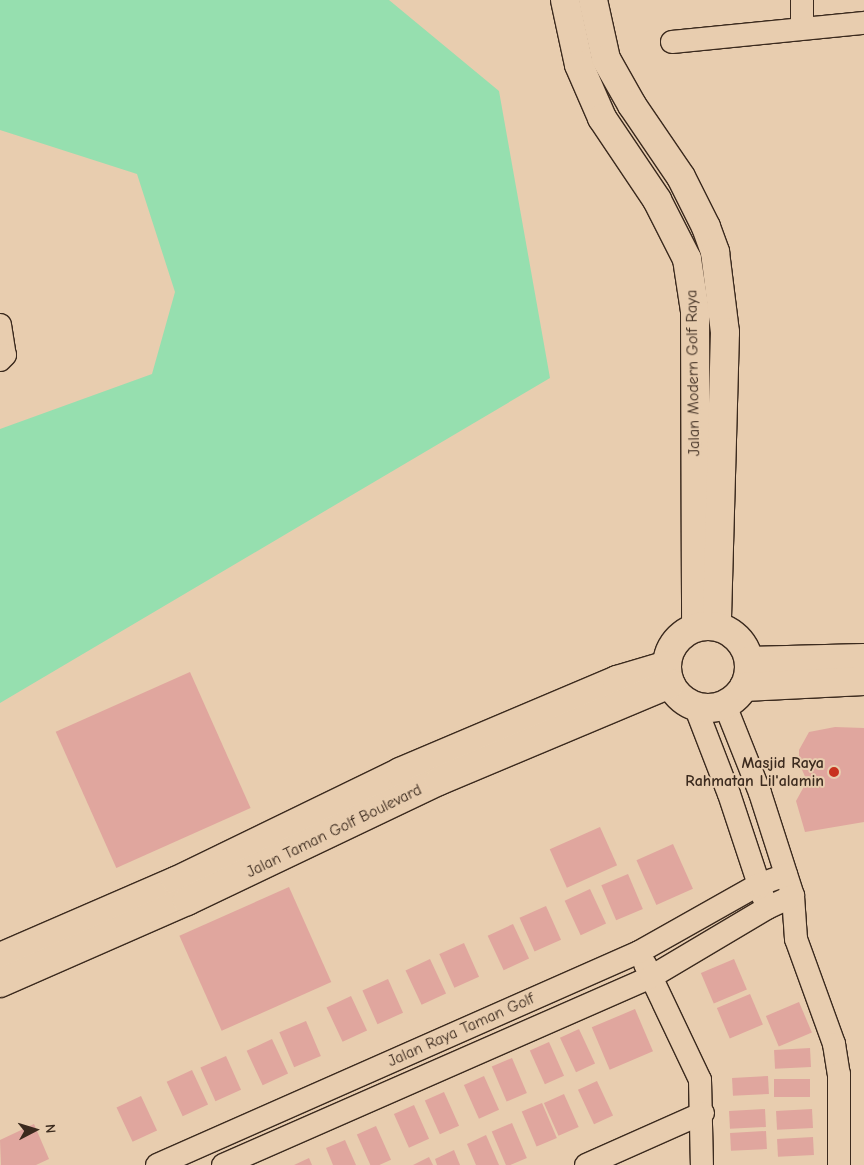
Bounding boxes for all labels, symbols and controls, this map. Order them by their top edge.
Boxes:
street label: Jalan Modern Golf Raya [682,290,704,456]
place label: Masjid Raya Rahmatan Lil'alamin [685,753,824,791]
marker: Masjid Raya Rahmatan Lil'alamin [828,766,840,778]
street label: Jalan Taman Golf Boulevard [243,780,425,882]
street label: Jalan Raya Taman Golf [385,989,537,1071]
north arrow [10,1105,60,1155]
text: N [42,1123,59,1134]

